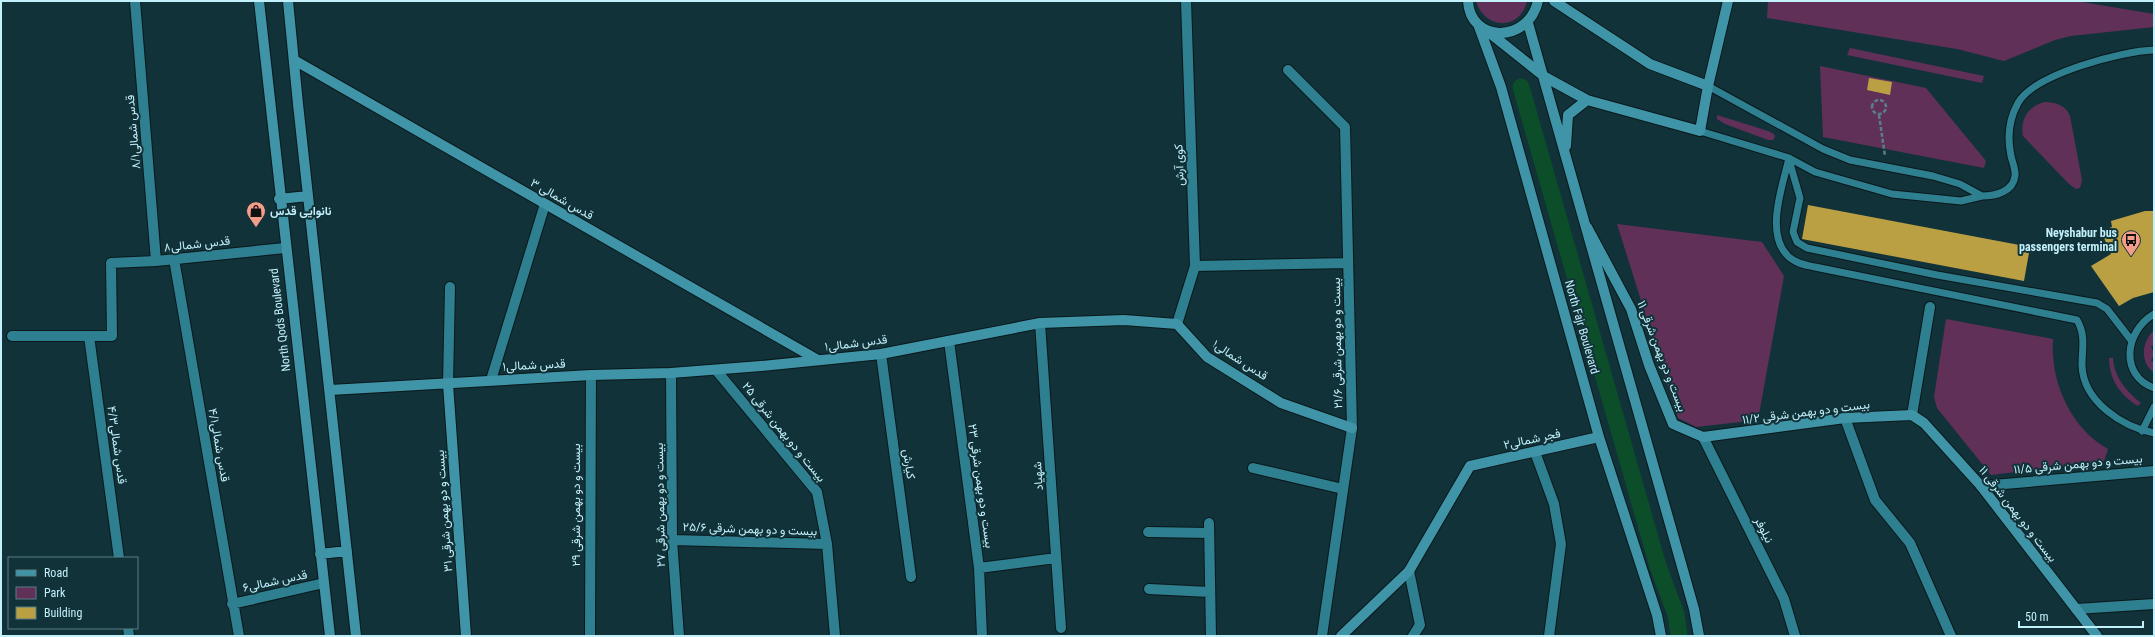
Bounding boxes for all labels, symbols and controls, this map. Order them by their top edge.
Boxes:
street label: قدس شمالی۸/۱ [123,94,144,170]
street label: کوی آرش [1171,144,1188,186]
street label: قدس شمالی ۳ [528,175,596,223]
shop icon: نانوایی قدس [245,200,267,228]
place label: نانوایی قدس [270,204,332,219]
place label: Neyshabur bus passengers terminal [2019,226,2118,254]
bus stop icon: Neyshabur bus passengers terminal [2120,229,2142,257]
street label: قدس شمالی۸ [163,234,231,255]
street label: North Qods Boulevard [267,268,293,372]
street label: بیست و دو بهمن شرقی ۲۱/۶ [1329,277,1346,409]
street label: North Fajr Boulevard [1562,278,1602,376]
street label: بیست و دو بهمن شرقی ۱۱ [1633,298,1690,414]
street label: قدس شمالی۱ [824,332,888,355]
street label: قدس شمالی۱ [1209,337,1270,384]
street label: قدس شمالی۱ [502,356,566,375]
street label: بیست و دو بهمن شرقی ۲۵ [739,379,829,485]
street label: بیست و دو بهمن شرقی ۱۱/۲ [1741,397,1871,428]
street label: قدس شمالی۴/۳ [104,405,129,485]
street label: قدس شمالی۴/۱ [205,407,232,483]
street label: بیست و دو بهمن شرقی ۲۳ [964,423,997,549]
street label: فجر شمالی۲ [1502,426,1562,453]
street label: بیست و دو بهمن شرقی ۲۹ [569,443,584,567]
street label: بیست و دو بهمن شرقی ۲۷ [652,443,669,567]
street label: کیارش [899,448,918,480]
street label: بیست و دو بهمن شرقی ۳۱ [433,449,456,573]
street label: بیست و دو بهمن شرقی ۱۱/۵ [2013,451,2143,478]
street label: شهیاد [1030,461,1047,491]
street label: بیست و دو بهمن شرقی ۱۱ [1975,463,2060,565]
street label: نیلوفر [1750,514,1776,546]
street label: بیست و دو بهمن شرقی ۲۵/۶ [682,520,818,539]
legend [8,557,138,629]
text: Road [44,566,68,580]
street label: قدس شمالی۶ [242,567,309,596]
text: Park [44,586,66,600]
scale bar [2019,603,2143,629]
text: Building [44,606,82,620]
text: 50 m [2025,610,2049,624]

